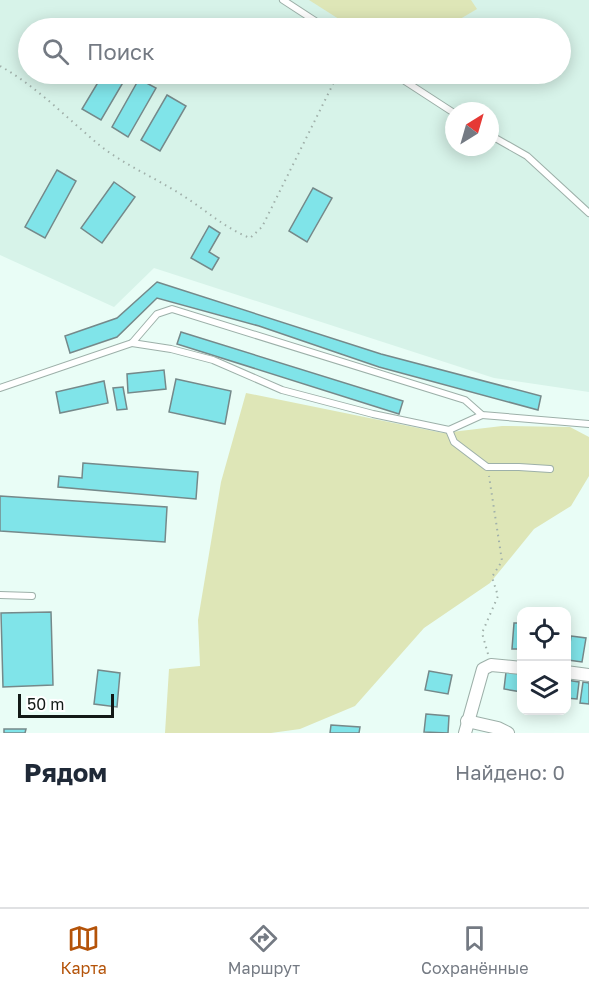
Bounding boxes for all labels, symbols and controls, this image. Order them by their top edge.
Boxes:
search box [18,18,571,84]
icon: search [39,35,72,68]
text: Поиск [87,38,155,65]
north arrow [445,102,499,156]
map controls [517,607,571,715]
button: locate [517,607,571,661]
button: layers [517,661,571,715]
scale bar [18,691,114,718]
text: 50 m [27,694,64,714]
text: Рядом [24,757,107,788]
text: Найдено: 0 [455,760,565,784]
tab: Карта [61,922,107,978]
tab: Маршрут [228,922,300,978]
tab: Сохранённые [421,922,528,978]

